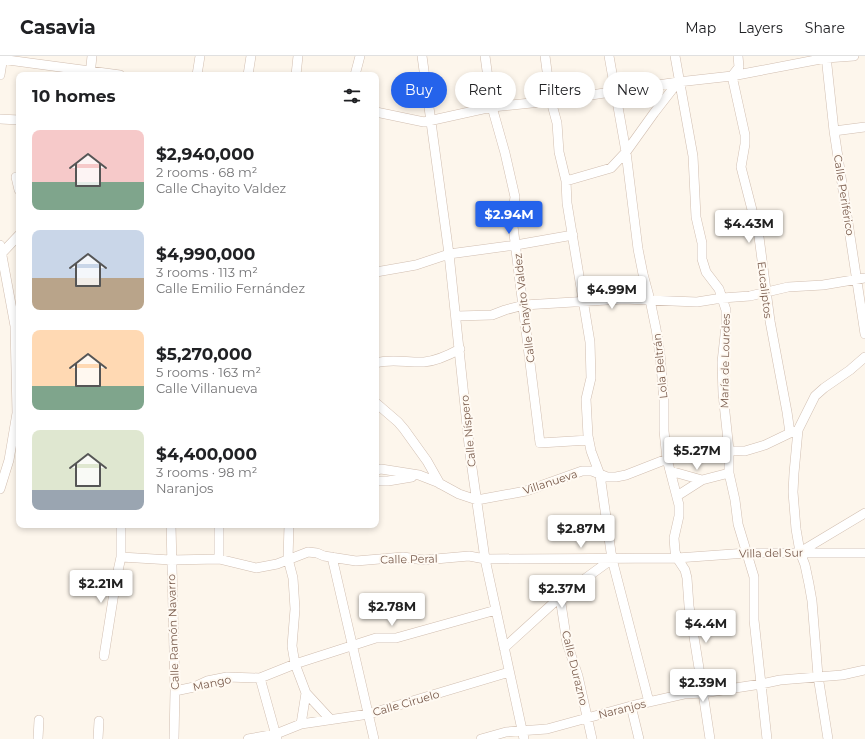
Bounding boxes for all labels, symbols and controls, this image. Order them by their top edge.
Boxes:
text: Casavia [20,16,96,39]
text: Map [685,19,716,37]
text: Layers [738,19,783,37]
text: Share [805,19,845,37]
chip: Buy [391,72,447,108]
chip: Rent [455,72,516,108]
chip: Filters [524,72,595,108]
chip: New [603,72,663,108]
icon: filters [341,85,363,107]
text: 10 homes [32,86,116,106]
text: $2,940,000 [156,144,254,164]
icon: home [64,146,112,194]
street label: Calle Periférico [831,153,857,237]
text: 2 rooms · 68 m² [156,164,257,180]
text: Calle Chayito Valdez [156,180,286,196]
pin: $2.94M [476,201,542,235]
text: $2.94M [484,206,534,222]
pin: $4.43M [716,210,782,244]
text: $4.43M [724,215,774,231]
text: $4,990,000 [156,244,255,264]
icon: home [64,246,112,294]
street label: Calle Chayito Valdez [510,252,538,364]
street label: Eucaliptos [755,261,776,320]
text: 3 rooms · 113 m² [156,264,258,280]
pin: $4.99M [579,276,645,310]
text: Calle Emilio Fernández [156,280,305,296]
text: $4.99M [587,281,637,297]
street label: María de Lourdes [717,313,733,409]
street label: Lola Beltrán [650,333,670,399]
text: $5,270,000 [156,344,252,364]
icon: home [64,346,112,394]
text: 5 rooms · 163 m² [156,364,261,380]
text: Calle Villanueva [156,380,258,396]
street label: Calle Níspero [457,394,479,468]
pin: $5.27M [664,437,730,471]
text: $5.27M [673,442,721,458]
text: $4,400,000 [156,444,257,464]
icon: home [64,446,112,494]
text: 3 rooms · 98 m² [156,464,257,480]
street label: Villanueva [521,467,579,497]
text: Naranjos [156,480,213,496]
pin: $2.87M [548,515,614,549]
text: $2.87M [557,520,605,536]
street label: Villa del Sur [739,545,803,561]
street label: Calle Peral [380,551,438,567]
pin: $2.21M [68,570,134,604]
street label: Calle Ramón Navarro [164,574,182,690]
text: $2.21M [79,575,123,591]
pin: $2.37M [529,575,595,609]
text: $2.37M [538,580,586,596]
pin: $2.78M [359,593,425,627]
text: $2.78M [368,598,416,614]
pin: $4.4M [678,610,734,644]
text: $4.4M [685,615,727,631]
street label: Calle Durazno [559,629,591,707]
pin: $2.39M [670,669,736,703]
street label: Mango [192,672,233,694]
text: $2.39M [679,674,727,690]
street label: Calle Ciruelo [371,687,441,719]
street label: Naranjos [597,696,648,722]

